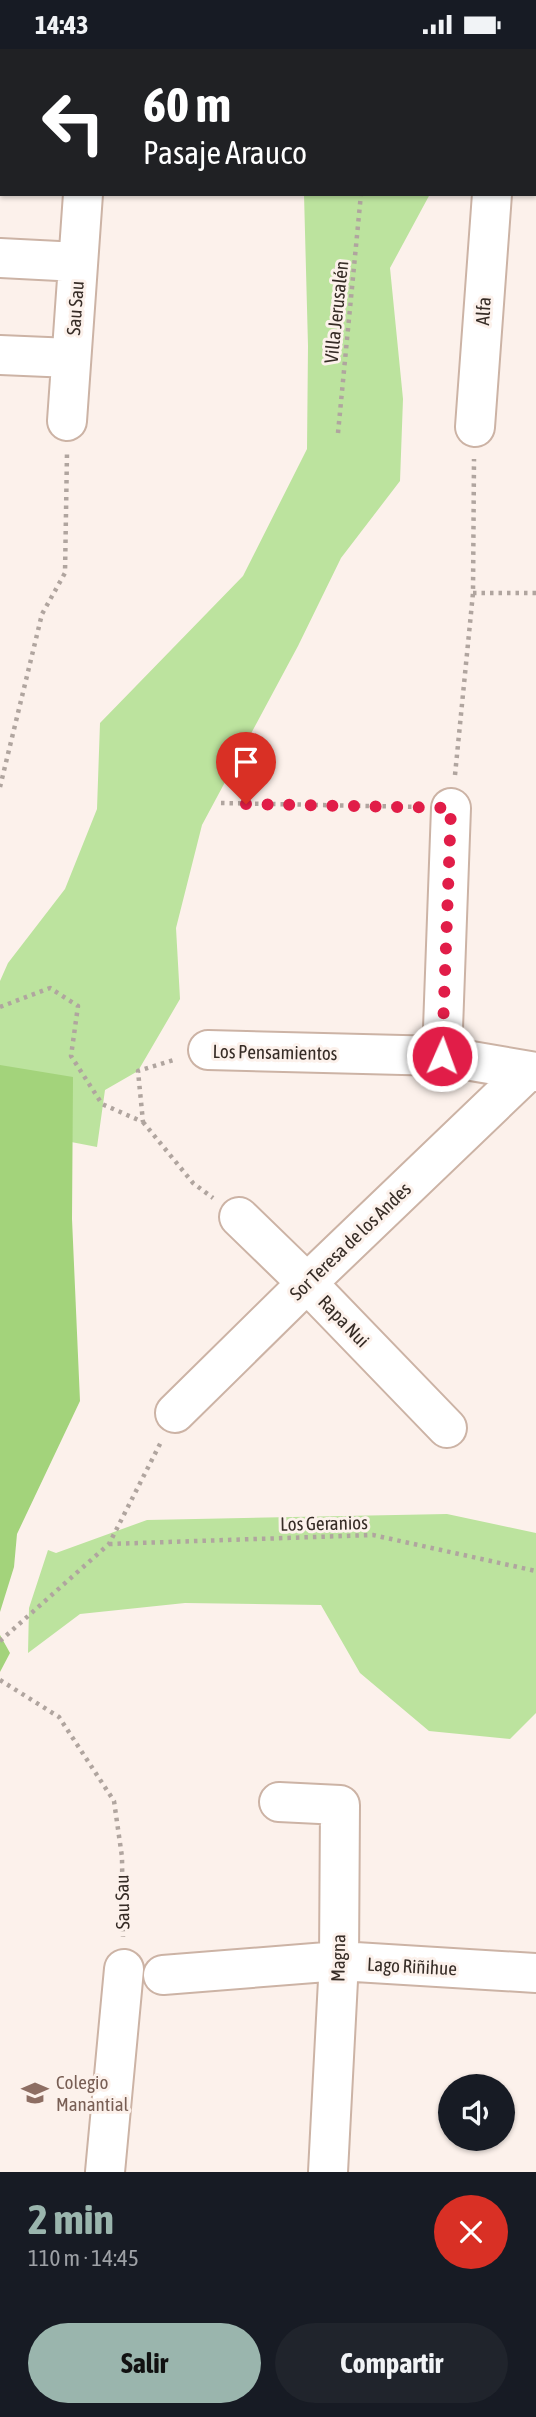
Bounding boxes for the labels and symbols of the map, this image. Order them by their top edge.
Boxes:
street label: Villa Jerusalén [320,260,352,364]
street label: Sau Sau [62,280,88,336]
street label: Alfa [471,296,495,326]
pin [216,732,276,804]
position arrow [405,1019,479,1093]
street label: Los Pensamientos [212,1040,338,1064]
street label: Sor Teresa de los Andes [285,1177,415,1304]
street label: Rapa Nui [314,1291,374,1351]
street label: Los Geranios [280,1511,368,1535]
street label: Sau Sau [111,1875,133,1929]
street label: Magna [327,1934,349,1982]
street label: Lago Riñihue [366,1953,458,1979]
place label: Colegio Manantial [56,2071,129,2115]
school or university icon: Colegio Manantial [20,2078,50,2108]

